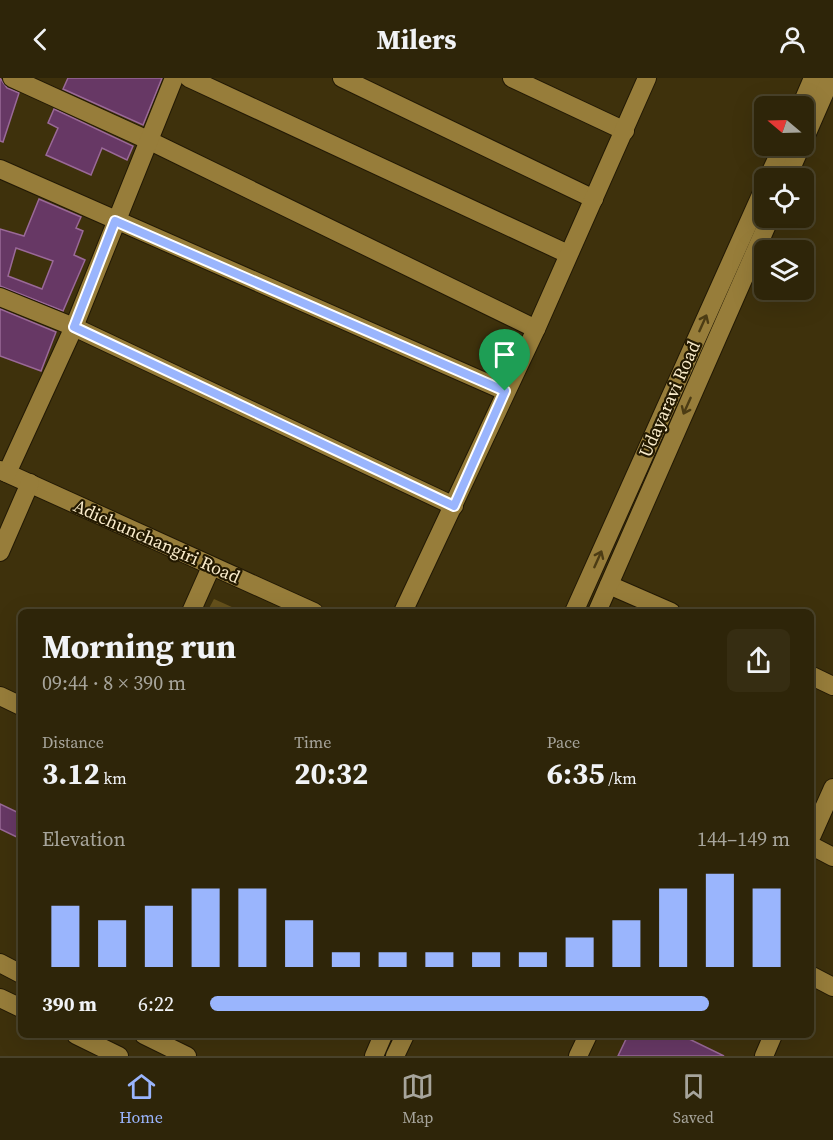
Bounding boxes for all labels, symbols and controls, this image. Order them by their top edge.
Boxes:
text: Milers [376,21,457,58]
icon: back [24,23,57,56]
icon: person [776,23,809,56]
north arrow [754,96,814,156]
map controls [754,96,814,300]
button: locate [754,168,814,228]
button: layers [754,240,814,300]
one-way arrow [698,315,710,333]
pin [479,329,530,391]
street label: Udayaravi Road [632,337,706,461]
icon: arrive [488,338,521,371]
one-way arrow [681,396,693,414]
street label: Adichunchangiri Road [70,493,244,589]
one-way arrow [592,550,604,568]
text: Morning run [42,624,236,669]
button: share [727,629,790,692]
text: 09:44 · 8 × 390 m [42,669,186,697]
text: Distance [42,731,104,753]
text: Time [294,731,331,753]
text: Pace [547,731,580,753]
text: 3.12 [42,753,100,794]
text: 20:32 [294,753,368,794]
text: 6:35 [547,753,604,794]
text: km [100,767,127,789]
text: /km [604,767,637,789]
text: Elevation [42,825,126,853]
text: 144–149 m [697,825,790,853]
text: 390 m [42,990,97,1018]
text: 6:22 [138,990,174,1018]
tab: Home [119,1070,163,1128]
tab: Map [401,1070,434,1128]
tab: Saved [673,1070,714,1128]

